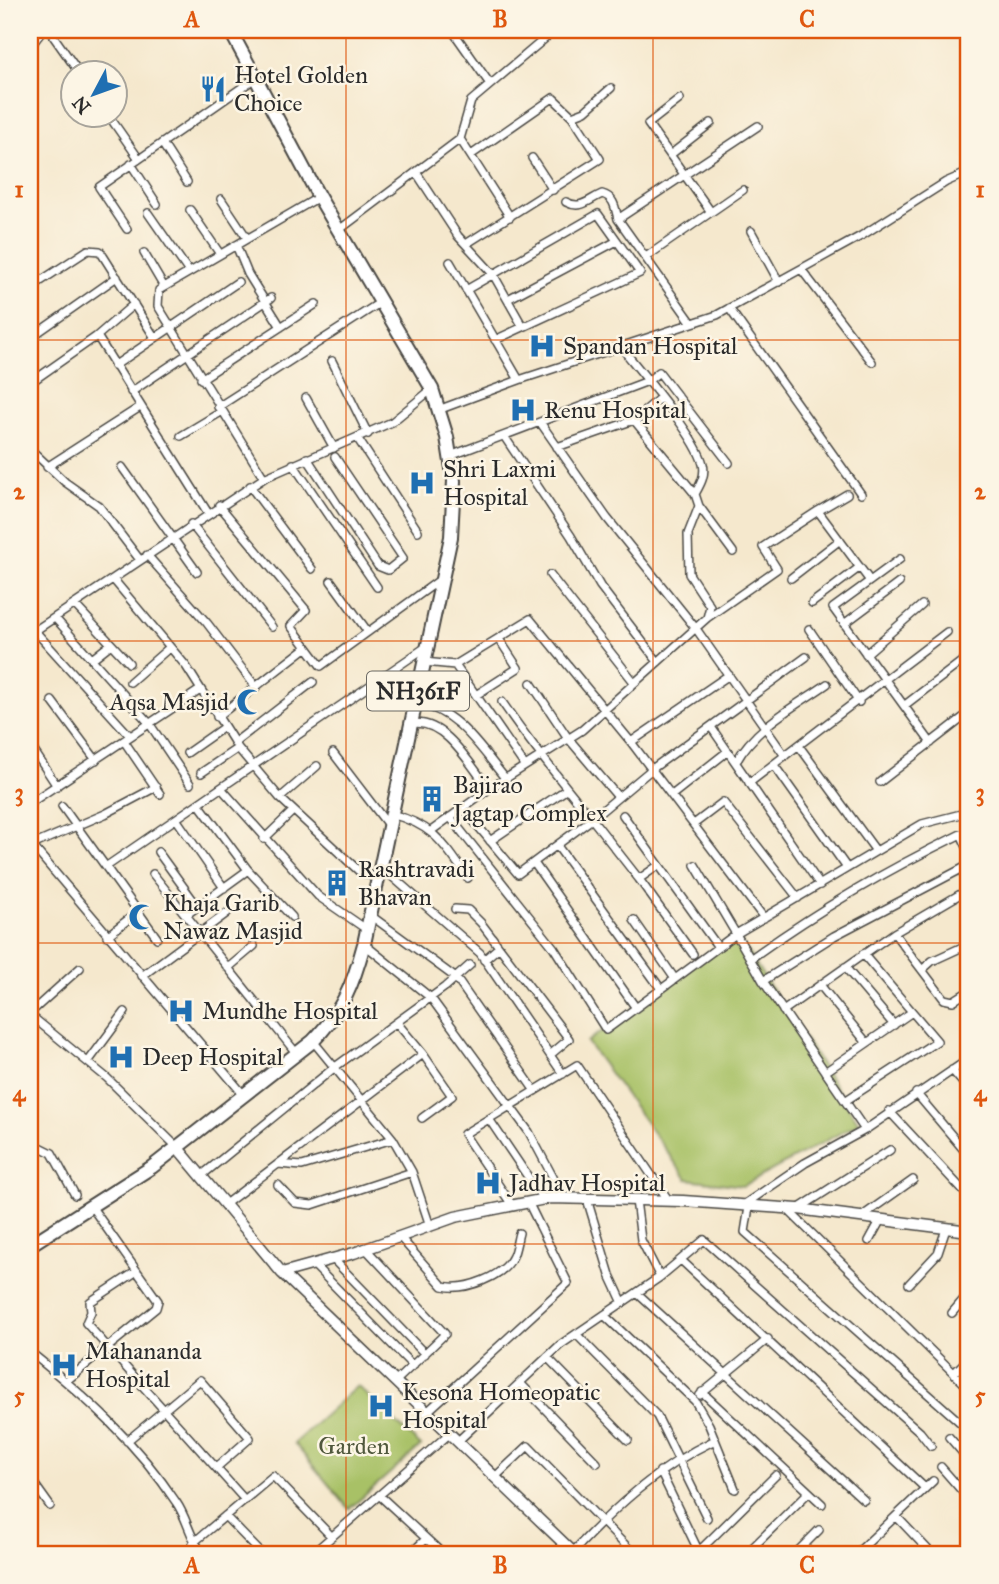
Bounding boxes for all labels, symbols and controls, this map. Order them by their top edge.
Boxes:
text: A [182,5,200,33]
text: B [492,5,508,33]
text: C [799,5,815,33]
north arrow [60,60,130,130]
place label: Hotel Golden Choice [234,60,368,118]
restaurant icon: Hotel Golden Choice [198,74,228,104]
text: N [68,91,96,118]
text: 1 [14,175,24,203]
text: 1 [975,175,985,203]
hospital icon: Spandan Hospital [527,331,557,361]
place label: Spandan Hospital [563,331,738,361]
hospital icon: Renu Hospital [508,395,538,425]
place label: Renu Hospital [544,395,687,425]
place label: Shri Laxmi Hospital [443,454,557,512]
hospital icon: Shri Laxmi Hospital [407,468,437,498]
text: 2 [13,477,25,505]
text: 2 [974,477,986,505]
road number: NH361F [367,671,469,710]
place label: Aqsa Masjid [108,687,229,717]
mosque icon: Aqsa Masjid [235,687,265,717]
place label: Bajirao Jagtap Complex [450,770,607,828]
text: 3 [14,778,24,807]
text: 3 [975,778,985,807]
building icon: Bajirao Jagtap Complex [417,784,447,814]
place label: Rashtravadi Bhavan [358,854,475,912]
building icon: Rashtravadi Bhavan [322,868,352,898]
place label: Khaja Garib Nawaz Masjid [163,888,303,946]
mosque icon: Khaja Garib Nawaz Masjid [127,902,157,932]
hospital icon: Mundhe Hospital [166,996,196,1026]
place label: Mundhe Hospital [202,996,378,1026]
hospital icon: Deep Hospital [106,1042,136,1072]
place label: Deep Hospital [142,1042,284,1072]
text: 4 [13,1079,27,1107]
text: 4 [974,1079,988,1107]
hospital icon: Jadhav Hospital [473,1168,503,1198]
place label: Jadhav Hospital [506,1168,666,1198]
place label: Mahananda Hospital [85,1336,203,1394]
hospital icon: Mahananda Hospital [49,1350,79,1380]
place label: Kesona Homeopatic Hospital [402,1377,600,1435]
text: 5 [14,1381,25,1409]
text: 5 [975,1381,986,1409]
hospital icon: Kesona Homeopatic Hospital [366,1391,396,1421]
park label: Garden [318,1431,390,1461]
text: A [182,1551,200,1579]
text: B [492,1551,508,1579]
text: C [799,1551,815,1579]

